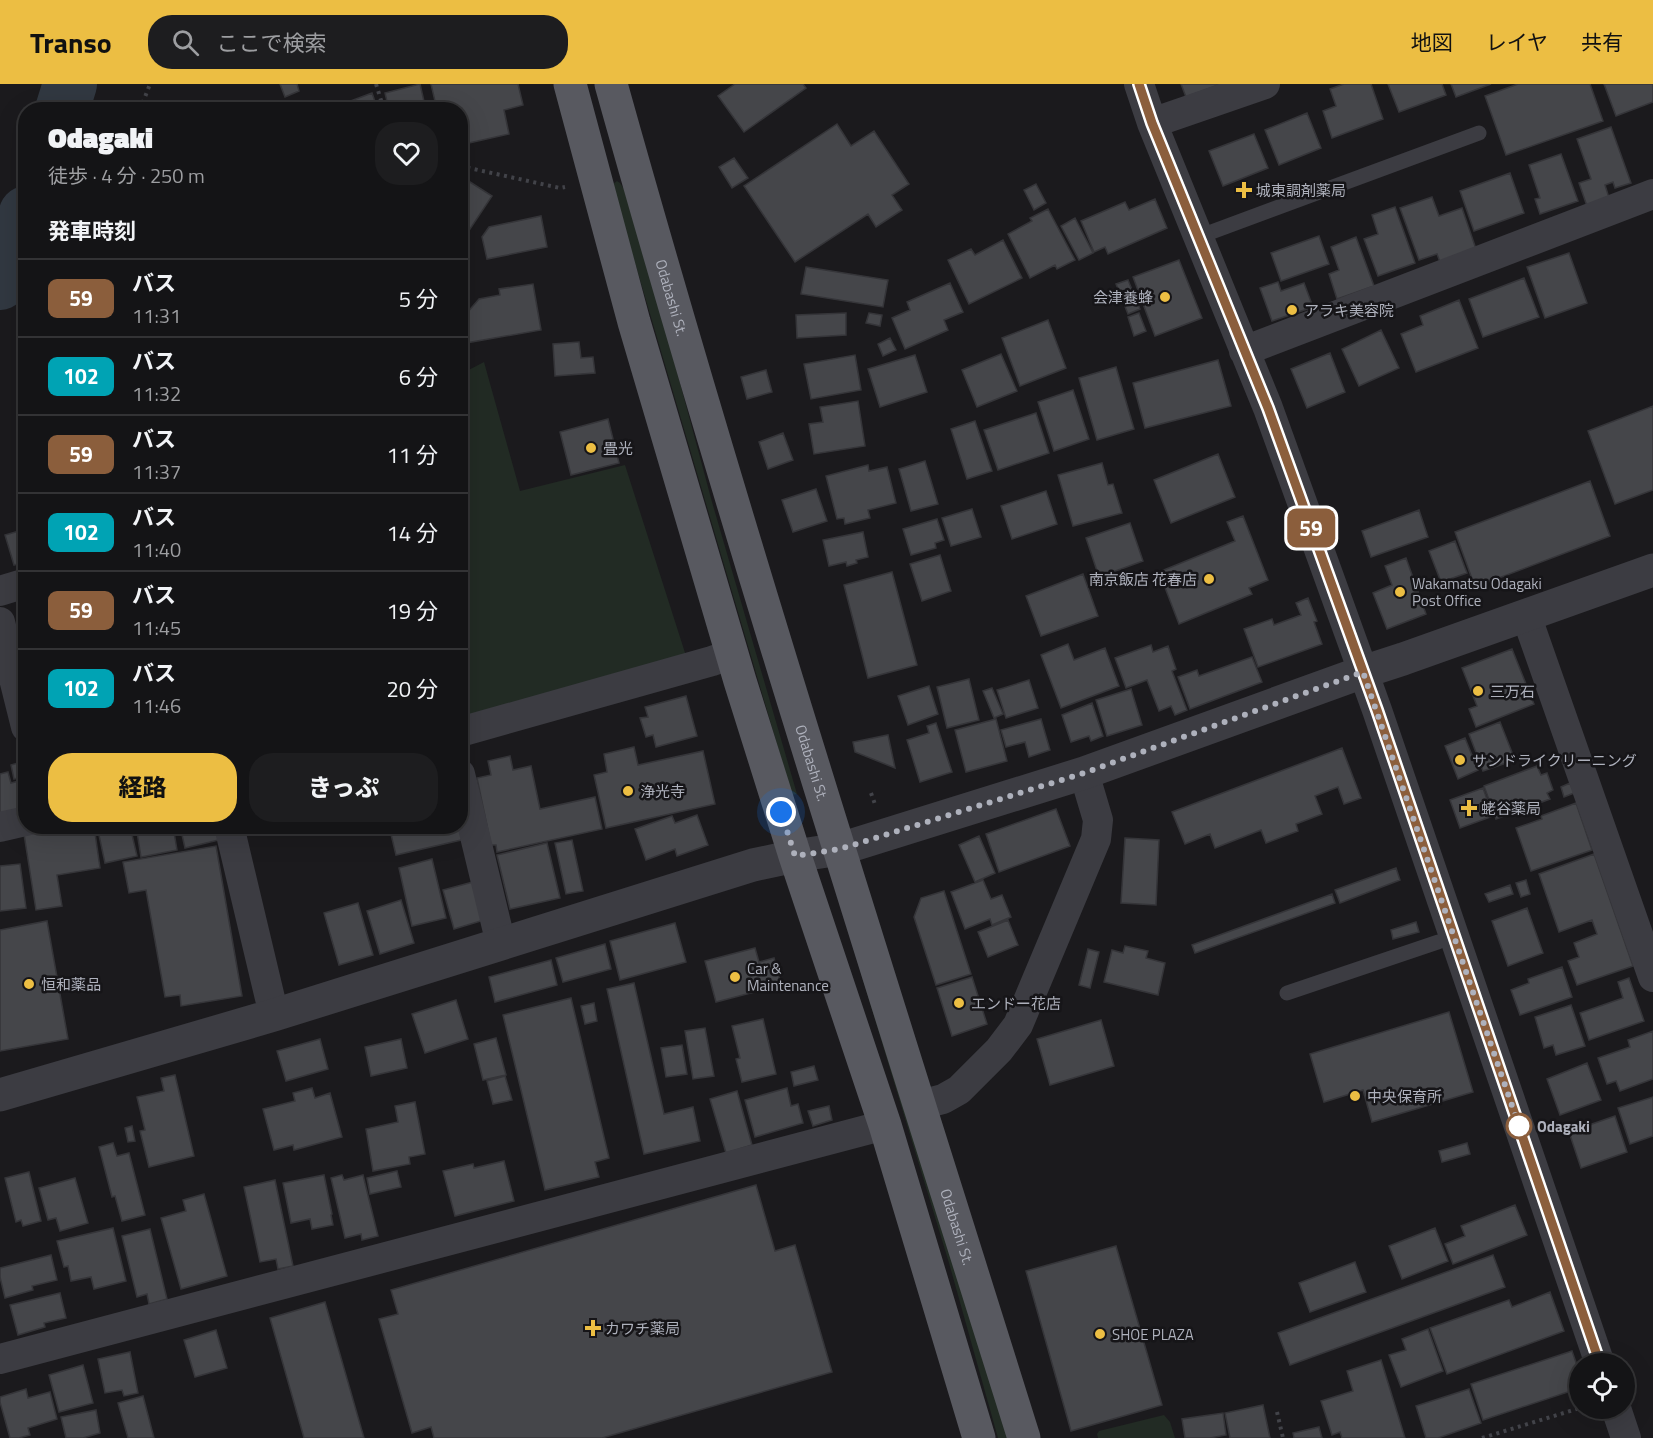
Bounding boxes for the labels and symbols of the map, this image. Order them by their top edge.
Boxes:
place label: 城東調剤薬局 [1256,179,1346,202]
marker: 城東調剤薬局 [1237,183,1251,197]
street label: Odabashi St. [650,256,694,339]
place label: 会津養蜂 [1093,286,1153,309]
marker: 会津養蜂 [1158,290,1172,304]
place label: アラキ美容院 [1304,299,1394,322]
marker: アラキ美容院 [1285,303,1299,317]
place label: 畳光 [603,437,633,460]
marker: 畳光 [584,441,598,455]
line badge: 59 [1284,508,1338,548]
place label: 南京飯店 花春店 [1089,568,1197,591]
marker: 南京飯店 花春店 [1202,572,1216,586]
place label: Wakamatsu Odagaki Post Office [1412,572,1542,612]
marker: Wakamatsu Odagaki Post Office [1393,585,1407,599]
place label: 三万石 [1490,680,1535,703]
marker: 三万石 [1471,684,1485,698]
street label: Odabashi St. [790,722,835,804]
place label: サンドライクリーニング [1472,749,1637,772]
marker: サンドライクリーニング [1453,753,1467,767]
place label: 浄光寺 [640,780,685,803]
marker: 浄光寺 [621,784,635,798]
your location [766,797,796,827]
place label: 蛯谷薬局 [1481,797,1541,820]
marker: 蛯谷薬局 [1462,801,1476,815]
place label: Car & Maintenance [747,957,829,997]
marker: Car & Maintenance [728,970,742,984]
place label: 恒和薬品 [41,973,101,996]
marker: 恒和薬品 [22,977,36,991]
place label: エンドー花店 [971,992,1061,1015]
marker: エンドー花店 [952,996,966,1010]
place label: 中央保育所 [1367,1085,1442,1108]
marker: 中央保育所 [1348,1089,1362,1103]
marker: Odagaki [1506,1113,1532,1139]
place label: Odagaki [1537,1115,1590,1138]
street label: Odabashi St. [935,1185,980,1268]
place label: カワチ薬局 [605,1317,680,1340]
marker: カワチ薬局 [586,1321,600,1335]
place label: SHOE PLAZA [1112,1323,1194,1346]
marker: SHOE PLAZA [1093,1327,1107,1341]

